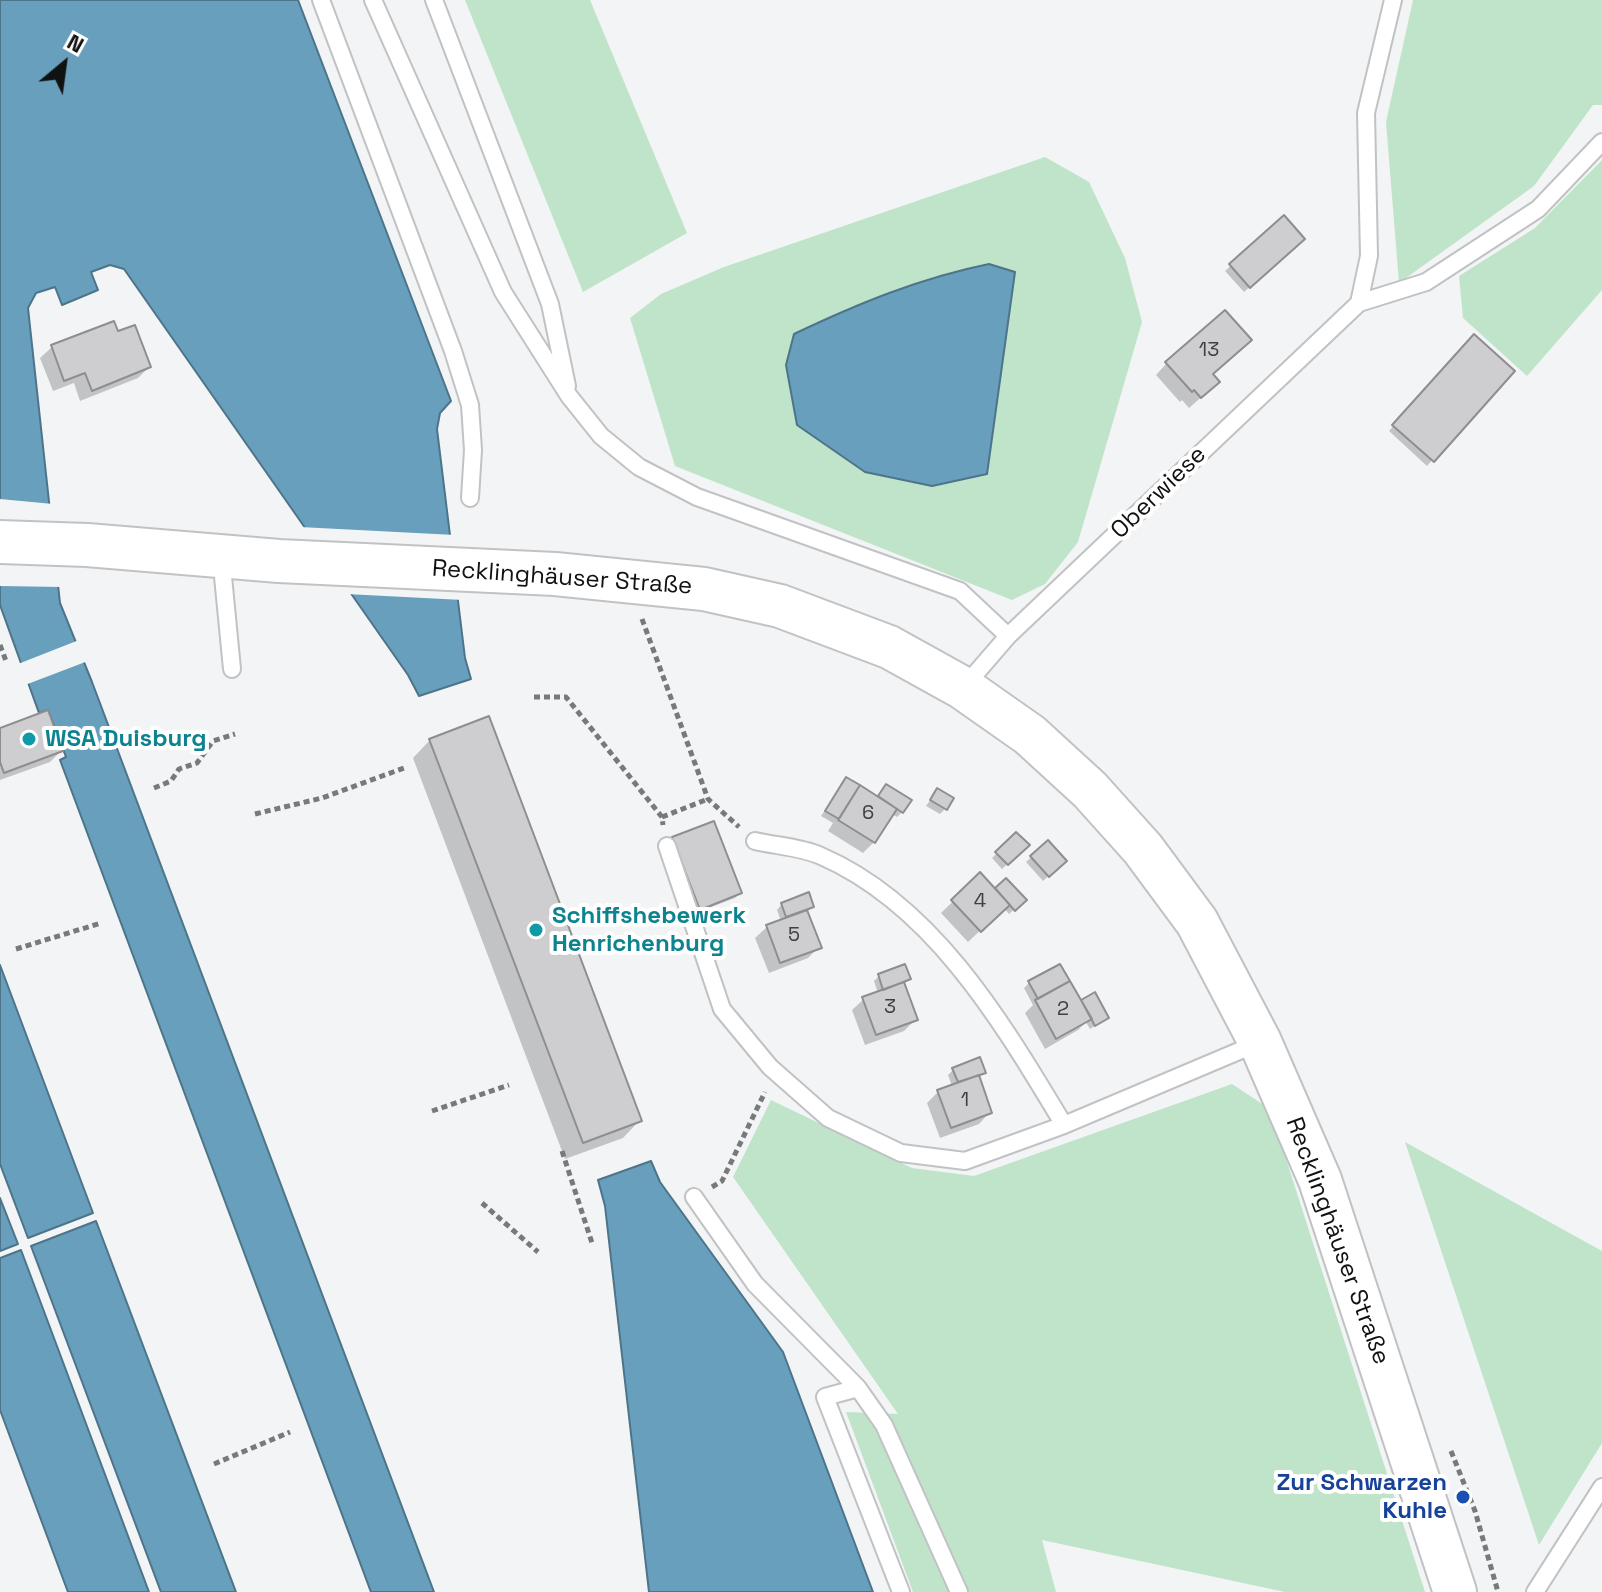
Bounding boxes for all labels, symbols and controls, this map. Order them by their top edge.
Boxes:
north arrow [24,24,104,104]
text: N [62,27,89,59]
house number: 13 [1199,339,1219,363]
street label: Oberwiese [1105,441,1213,545]
street label: Recklinghäuser Straße [431,555,693,601]
place label: WSA Duisburg [45,725,207,753]
marker: WSA Duisburg [20,730,38,748]
house number: 6 [862,802,874,826]
house number: 4 [974,890,986,914]
place label: Schiffshebewerk Henrichenburg [552,902,746,958]
marker: Schiffshebewerk Henrichenburg [527,921,545,939]
house number: 5 [788,924,800,948]
house number: 3 [884,996,896,1020]
house number: 2 [1057,998,1069,1022]
house number: 1 [961,1089,969,1113]
street label: Recklinghäuser Straße [1279,1113,1395,1369]
place label: Zur Schwarzen Kuhle [1276,1469,1447,1525]
marker: Zur Schwarzen Kuhle [1454,1488,1472,1506]

